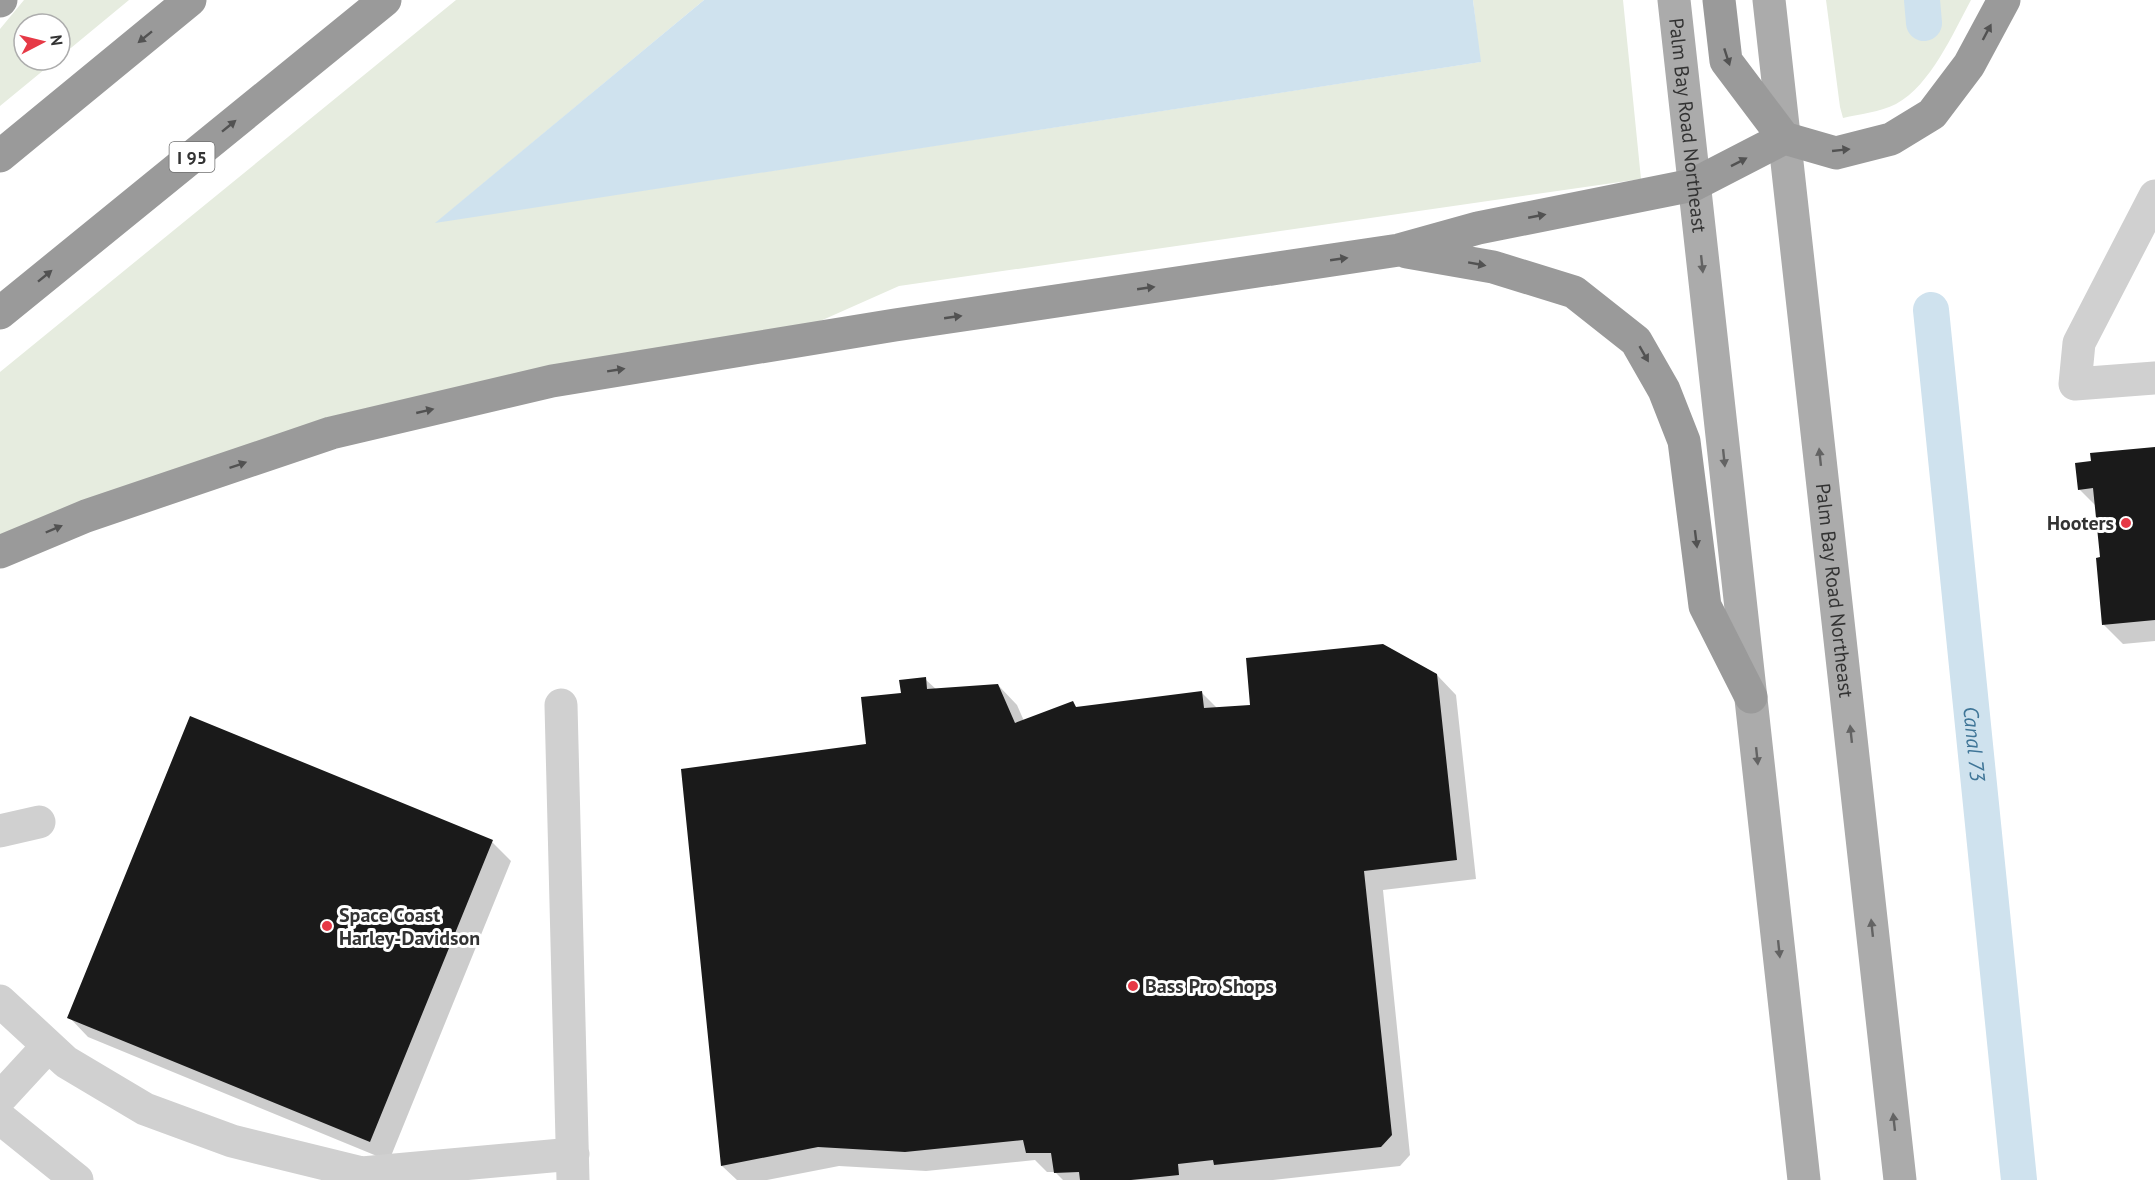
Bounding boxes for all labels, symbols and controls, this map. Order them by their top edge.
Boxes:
north arrow [12,12,72,72]
street label: Palm Bay Road Northeast [1663,17,1713,234]
one-way arrow [1982,24,1992,41]
one-way arrow [138,30,153,43]
text: N [46,34,67,47]
one-way arrow [1723,49,1733,67]
one-way arrow [221,120,237,133]
road number: I 95 [170,142,214,172]
one-way arrow [1832,145,1851,155]
one-way arrow [1730,157,1747,166]
one-way arrow [1528,211,1547,220]
one-way arrow [1697,254,1707,273]
one-way arrow [1329,255,1348,264]
one-way arrow [1468,260,1487,269]
one-way arrow [38,270,53,283]
one-way arrow [1136,283,1155,292]
one-way arrow [943,312,962,321]
one-way arrow [1639,346,1649,363]
one-way arrow [606,366,625,375]
one-way arrow [416,406,435,415]
one-way arrow [1815,447,1825,466]
one-way arrow [1719,448,1729,467]
one-way arrow [229,459,247,469]
street label: Palm Bay Road Northeast [1810,482,1859,699]
place label: Hooters [2047,510,2114,536]
marker: Hooters [2119,516,2133,530]
one-way arrow [45,524,63,534]
one-way arrow [1692,530,1701,549]
water label: Canal 73 [1958,705,1992,784]
one-way arrow [1846,725,1856,744]
one-way arrow [1753,746,1762,765]
place label: Space Coast Harley-Davidson [339,902,480,951]
one-way arrow [1867,918,1877,937]
marker: Space Coast Harley-Davidson [320,919,334,933]
one-way arrow [1774,940,1783,959]
place label: Bass Pro Shops [1145,973,1274,999]
marker: Bass Pro Shops [1126,979,1140,993]
one-way arrow [1889,1112,1899,1131]

